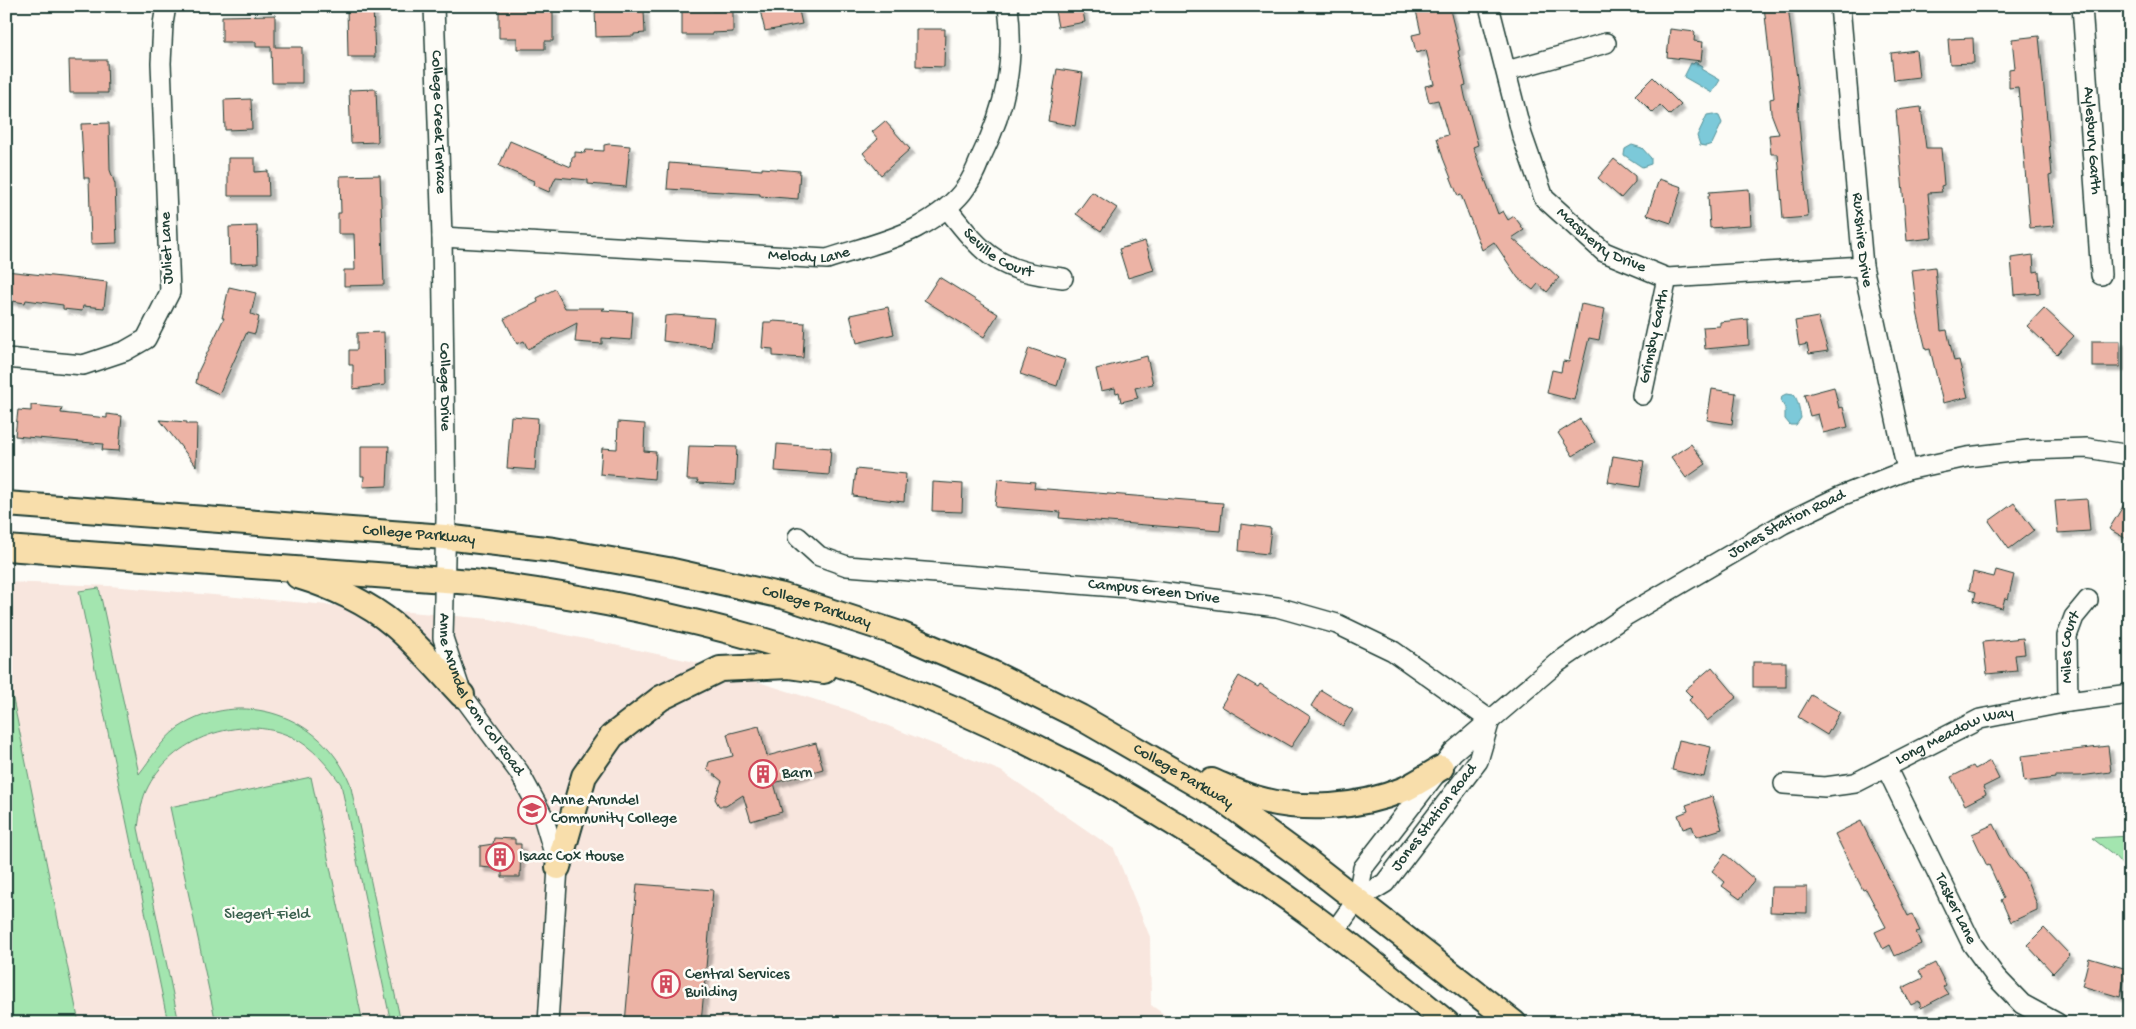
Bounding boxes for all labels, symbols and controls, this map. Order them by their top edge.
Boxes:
street label: College Creek Terrace [426,50,450,195]
street label: Aylesbury Garth [2078,86,2105,196]
street label: Ruxshire Drive [1847,192,1877,290]
street label: Macsherry Drive [1552,204,1649,278]
street label: Juliet Lane [157,211,179,284]
street label: Seville Court [958,225,1037,283]
street label: Melody Lane [767,243,853,268]
street label: Grimsby Garth [1635,287,1674,385]
street label: College Drive [434,343,454,432]
street label: Jones Station Road [1725,485,1850,563]
street label: College Parkway [362,521,476,550]
street label: Campus Green Drive [1087,575,1222,609]
street label: College Parkway [760,582,873,633]
street label: Miles Court [2057,606,2086,684]
street label: Anne Arundel Com Col Road [433,613,529,781]
street label: Long Meadow Way [1893,703,2015,770]
street label: College Parkway [1129,740,1237,814]
building icon: Barn [748,759,778,789]
street label: Jones Station Road [1388,759,1483,875]
place label: Barn [781,765,813,784]
place label: Anne Arundel Community College [551,792,678,829]
school or university icon: Anne Arundel Community College [517,795,547,825]
building icon: Isaac Cox House [485,842,515,872]
place label: Isaac Cox House [519,848,625,867]
street label: Tasker Lane [1929,870,1981,948]
park label: Siegert Field [224,906,311,925]
place label: Central Services Building [684,966,790,1003]
building icon: Central Services Building [651,969,681,999]

